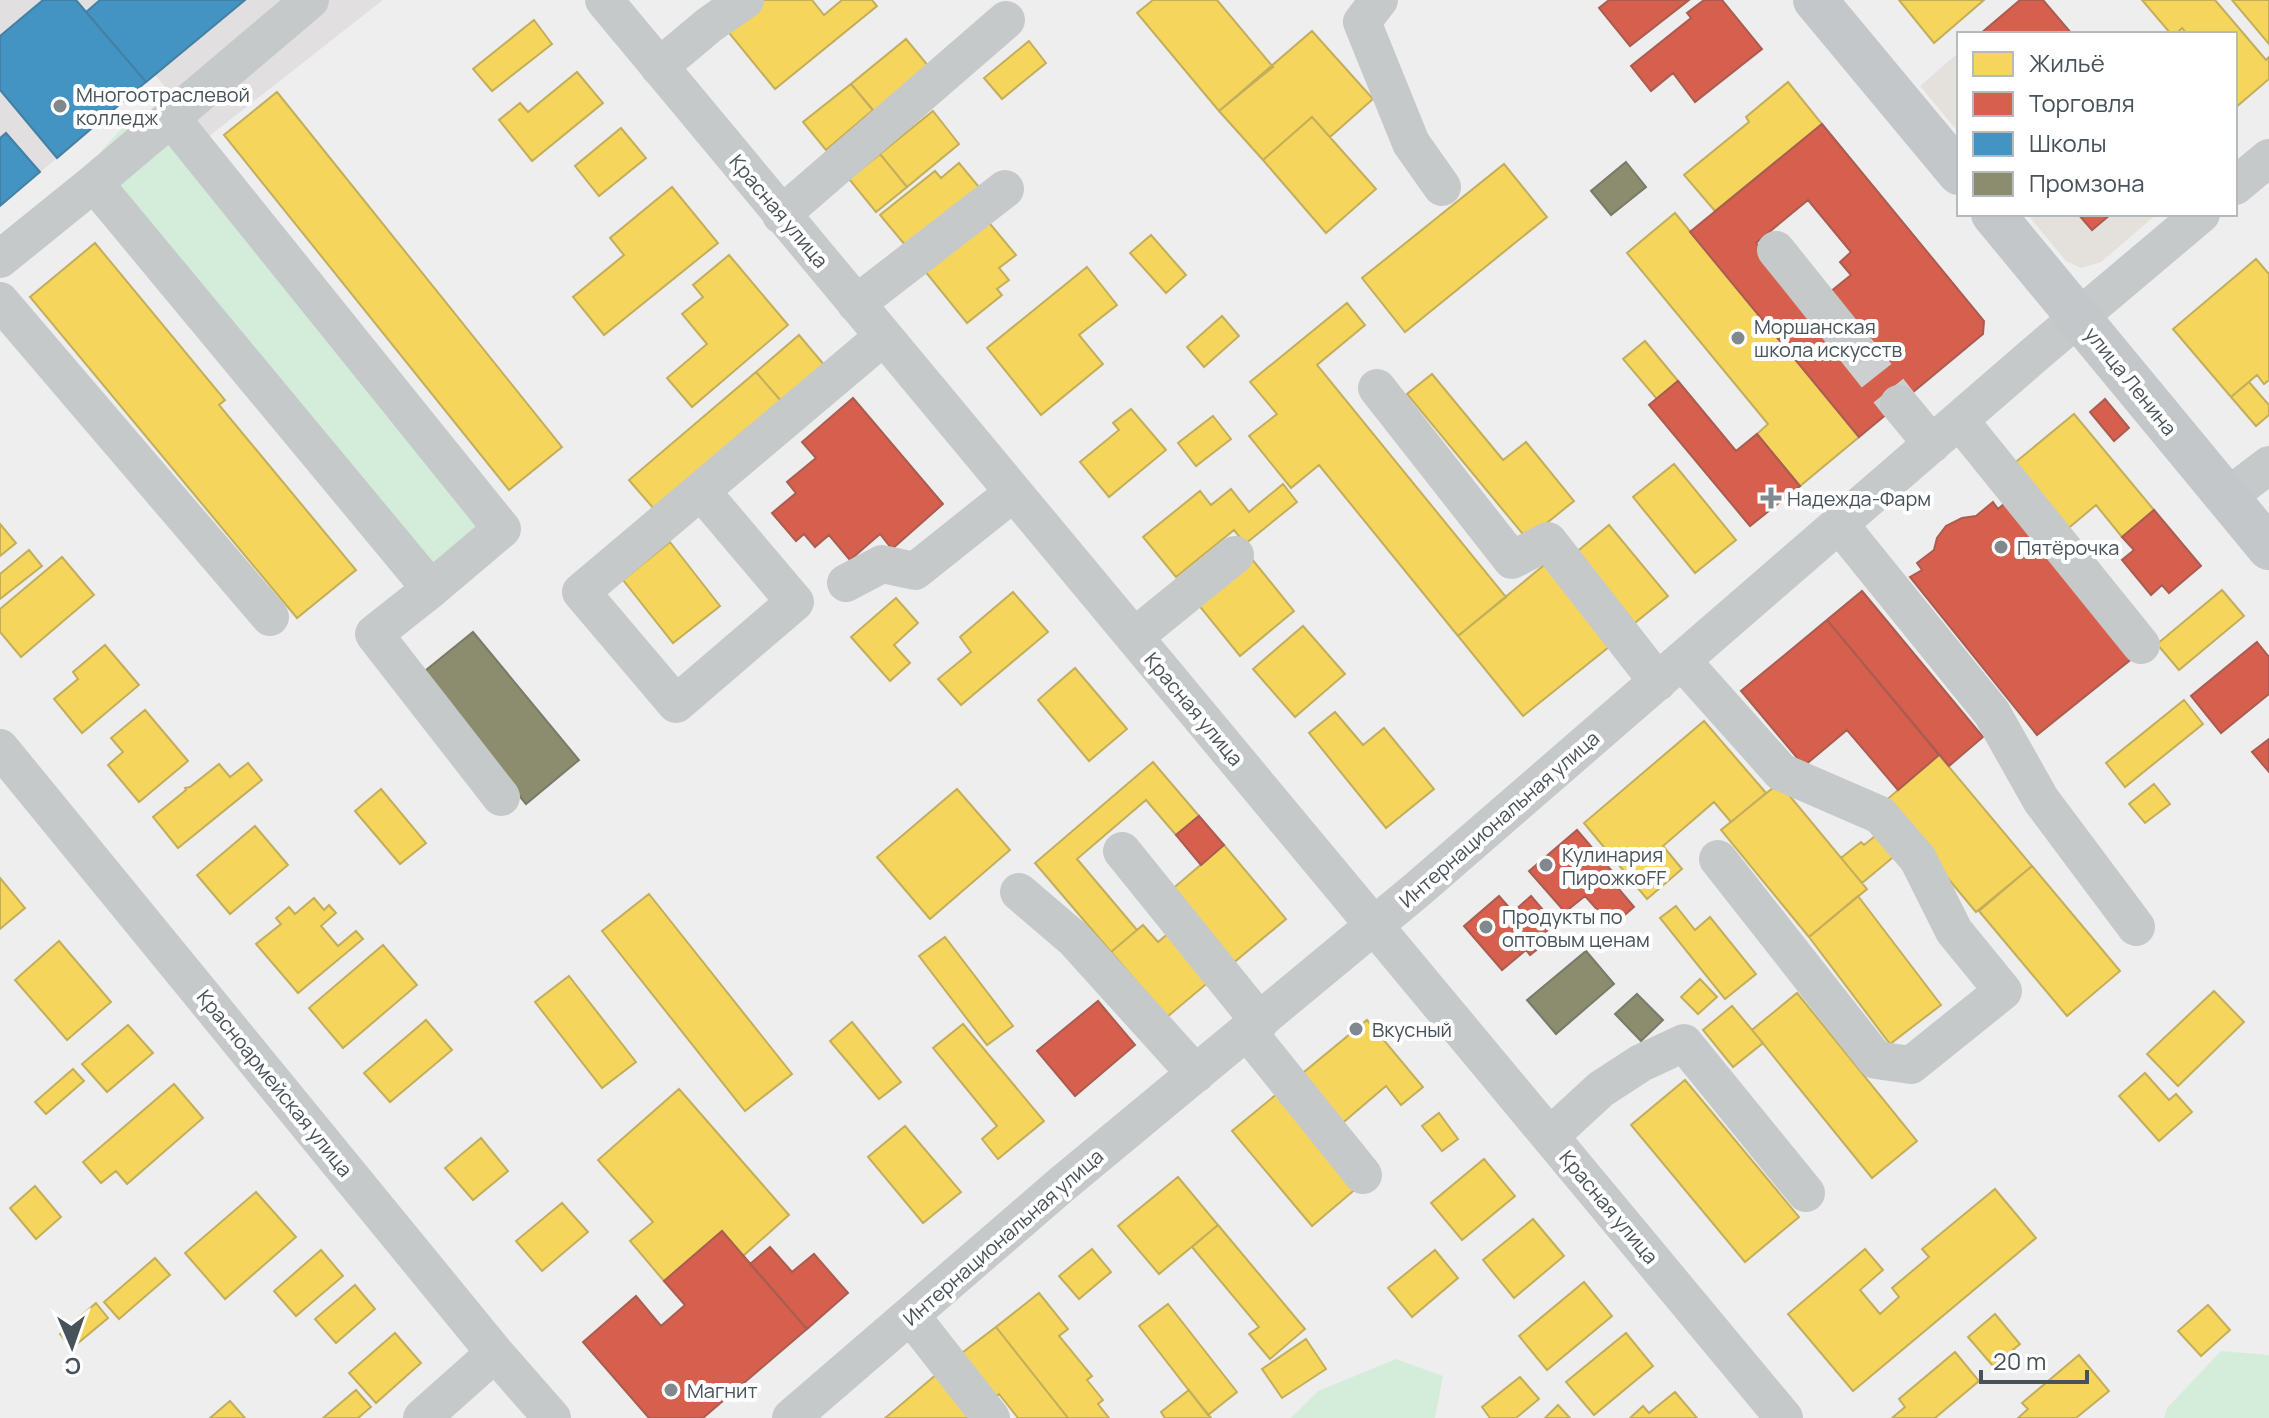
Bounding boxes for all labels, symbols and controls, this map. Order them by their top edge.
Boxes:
legend [1957,32,2237,216]
text: Жильё [2029,46,2105,79]
place label: Многоотраслевой колледж [76,81,250,131]
text: Торговля [2029,86,2135,119]
marker: Многоотраслевой колледж [51,97,69,115]
text: Школы [2029,126,2107,159]
street label: Красная улица [724,149,834,273]
text: Промзона [2029,166,2144,199]
place label: Моршанская школа искусств [1754,313,1903,363]
street label: улица Ленина [2079,321,2183,441]
marker: Моршанская школа искусств [1729,329,1747,347]
place label: Надежда-Фарм [1787,485,1931,512]
marker: Надежда-Фарм [1762,489,1780,507]
place label: Пятёрочка [2017,534,2119,561]
marker: Пятёрочка [1992,538,2010,556]
street label: Красная улица [1139,647,1249,771]
street label: Интернациональная улица [1393,725,1605,913]
place label: Кулинария ПирожкоFF [1562,841,1666,891]
marker: Кулинария ПирожкоFF [1537,856,1555,874]
place label: Продукты по оптовым ценам [1502,903,1650,953]
marker: Продукты по оптовым ценам [1477,918,1495,936]
street label: Красноармейская улица [191,984,359,1182]
place label: Вкусный [1372,1016,1452,1043]
marker: Вкусный [1347,1020,1365,1038]
street label: Интернациональная улица [897,1143,1109,1331]
street label: Красная улица [1554,1145,1664,1269]
north arrow [32,1306,112,1386]
scale bar [1981,1334,2087,1384]
text: 20 m [1993,1344,2046,1377]
text: С [64,1351,81,1381]
place label: Магнит [687,1377,758,1404]
marker: Магнит [662,1381,680,1399]

